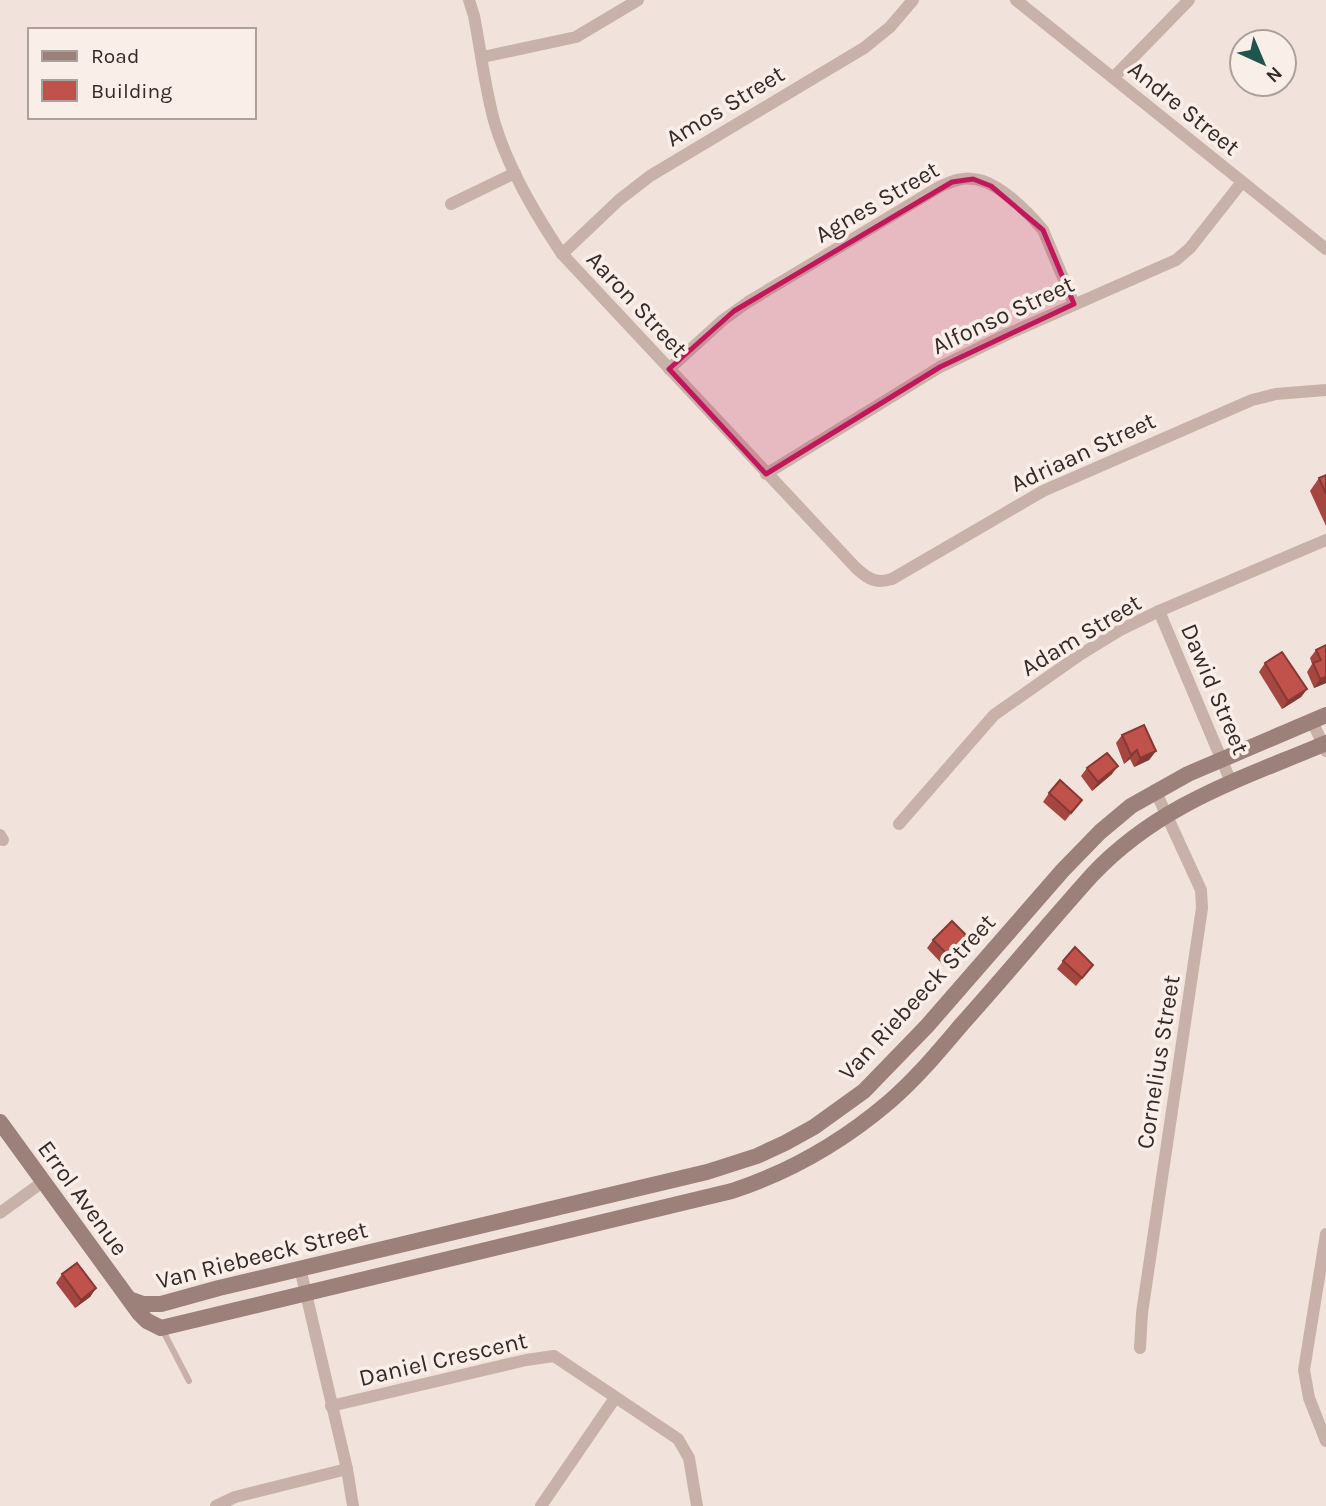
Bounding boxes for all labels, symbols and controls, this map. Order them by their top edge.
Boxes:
legend [28,28,256,119]
north arrow [1228,28,1298,98]
text: Road [91,44,139,68]
street label: Andre Street [1123,55,1245,161]
street label: Amos Street [661,60,789,152]
text: N [1262,62,1287,87]
text: Building [91,79,172,103]
street label: Agnes Street [810,155,944,249]
street label: Aaron Street [581,245,693,363]
street label: Alfonso Street [927,270,1079,360]
street label: Adriaan Street [1006,406,1160,498]
street label: Adam Street [1016,588,1146,682]
street label: Dawid Street [1175,619,1255,759]
street label: Van Riebeeck Street [833,908,1001,1086]
street label: Cornelius Street [1130,973,1186,1151]
street label: Errol Avenue [32,1135,134,1261]
street label: Van Riebeeck Street [153,1215,371,1295]
street label: Daniel Crescent [356,1326,530,1392]

